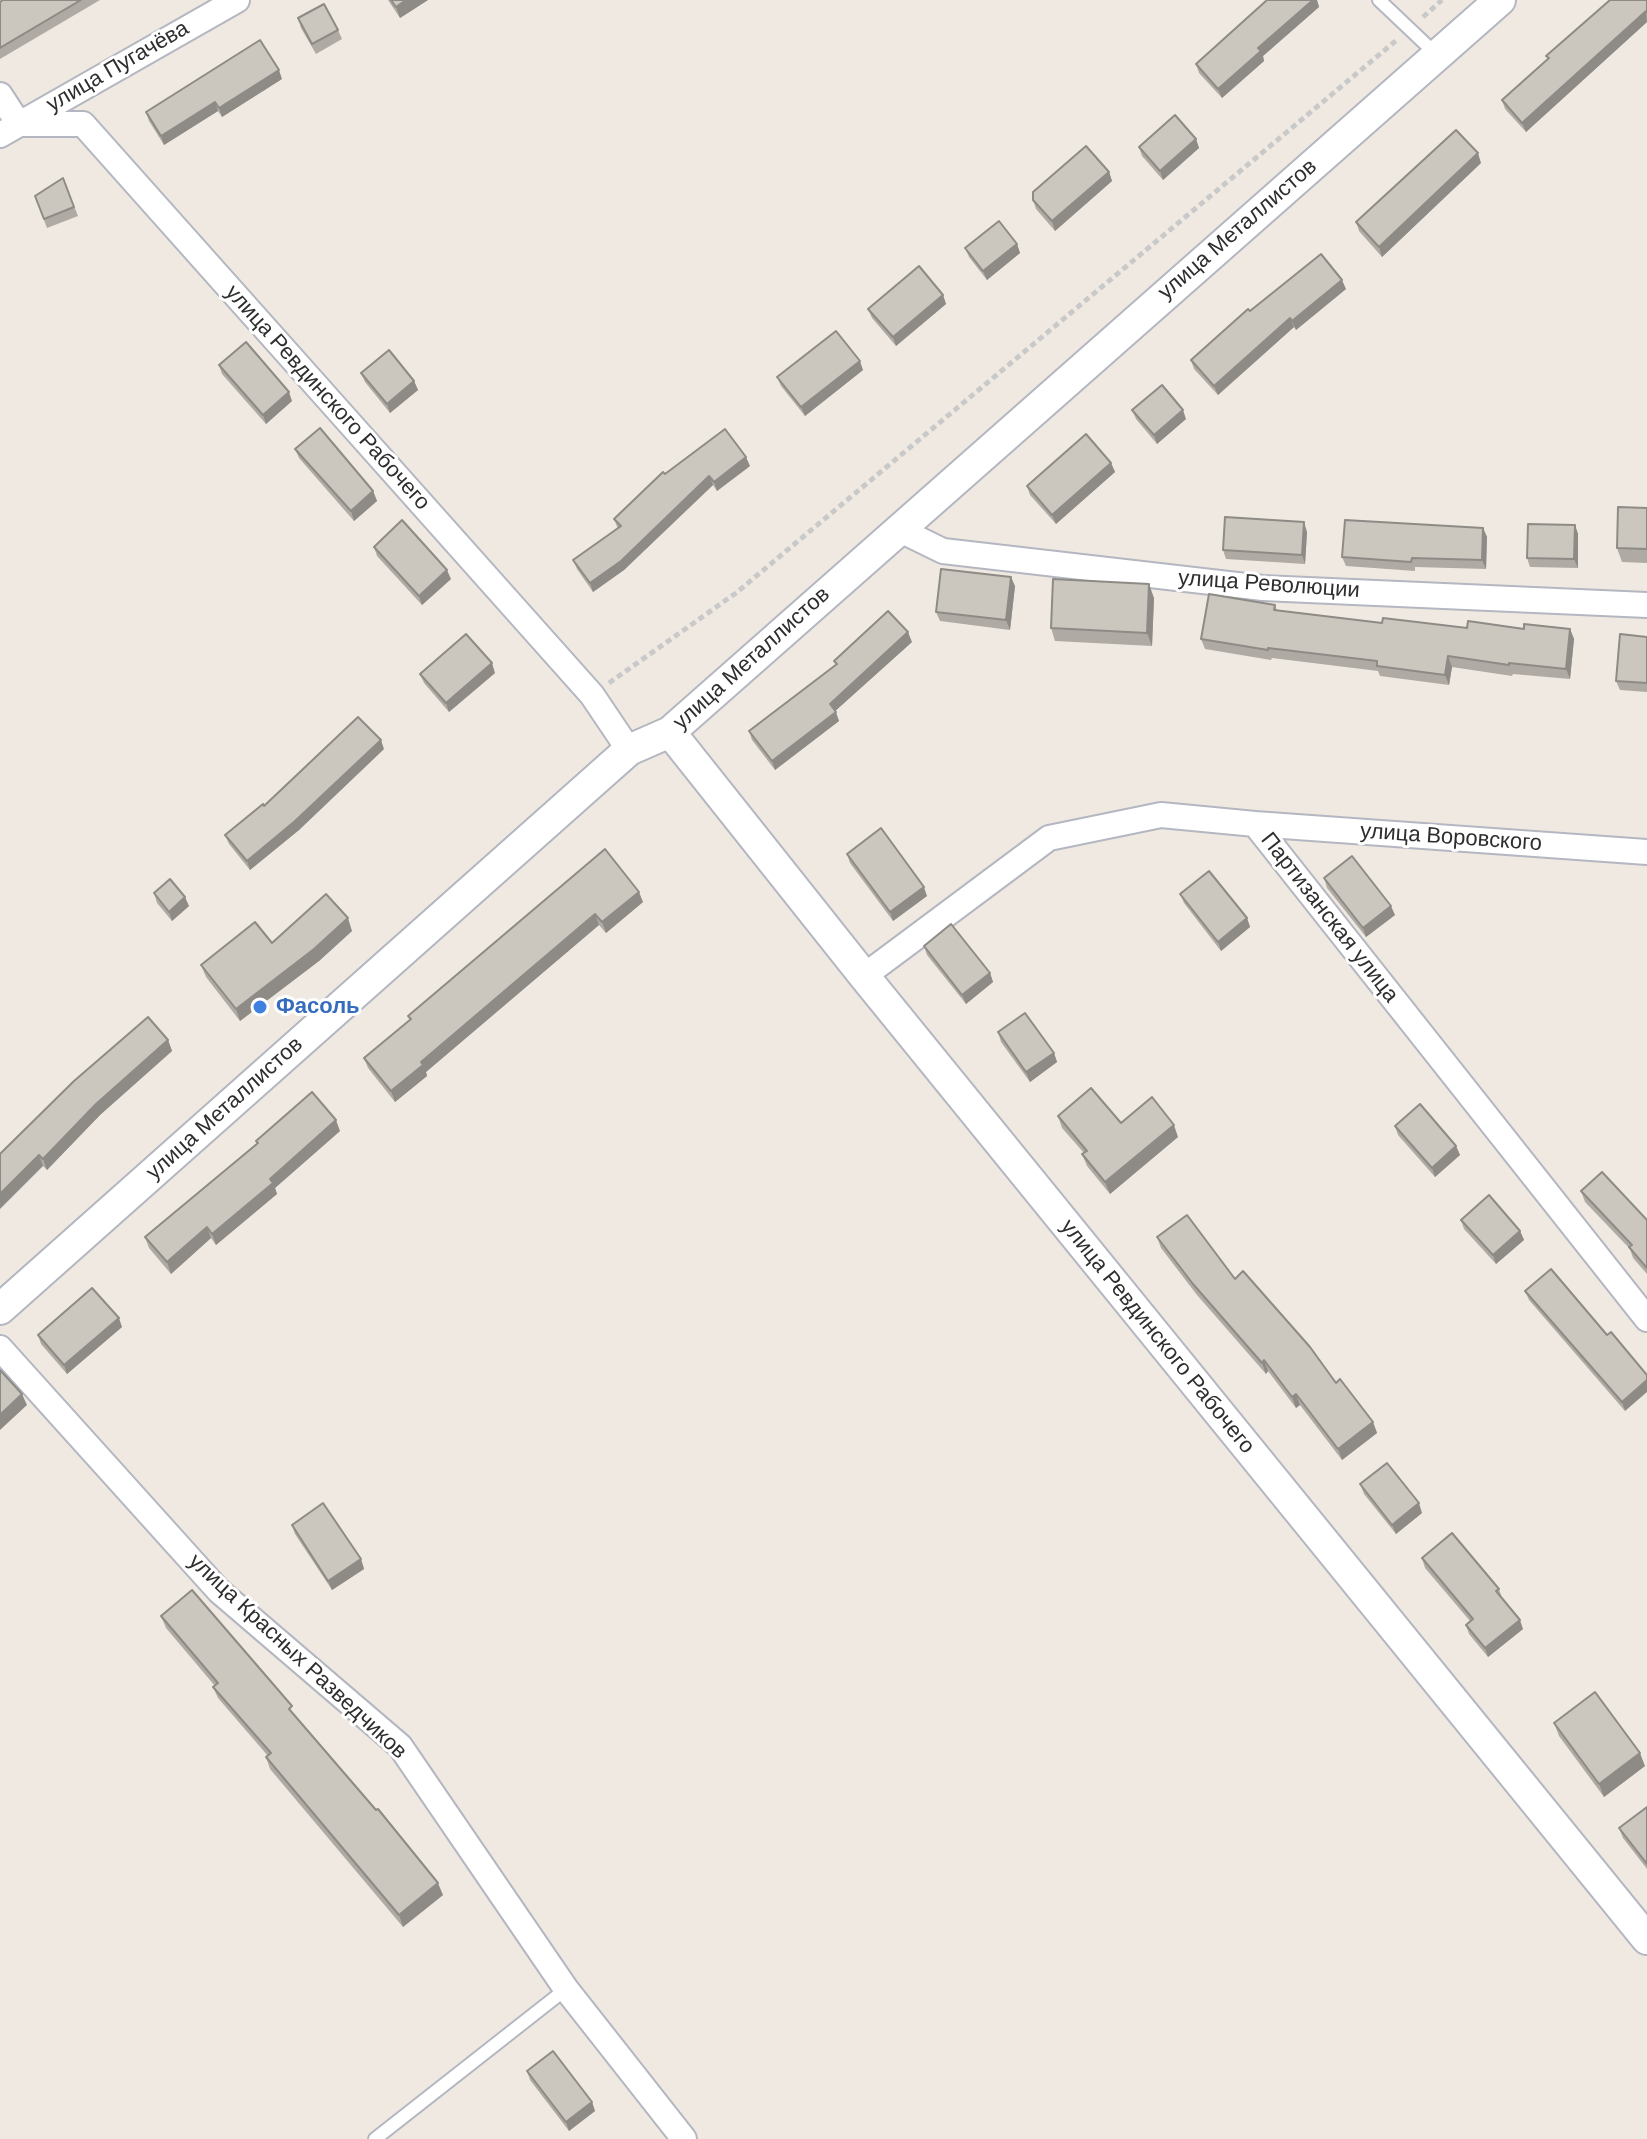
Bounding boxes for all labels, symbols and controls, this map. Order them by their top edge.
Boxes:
street label: улица Пугачёва [42,16,194,118]
street label: улица Металлистов [1153,154,1323,306]
street label: улица Ревдинского Рабочего [219,280,435,516]
street label: улица Революции [1177,565,1361,605]
street label: улица Металлистов [668,582,836,736]
street label: улица Воровского [1359,818,1543,858]
street label: Партизанская улица [1255,828,1403,1008]
place label: Фасоль [276,994,360,1020]
marker: Фасоль [251,998,269,1016]
street label: улица Металлистов [141,1032,309,1186]
street label: улица Ревдинского Рабочего [1054,1215,1260,1459]
street label: улица Красных Разведчиков [182,1549,412,1765]

